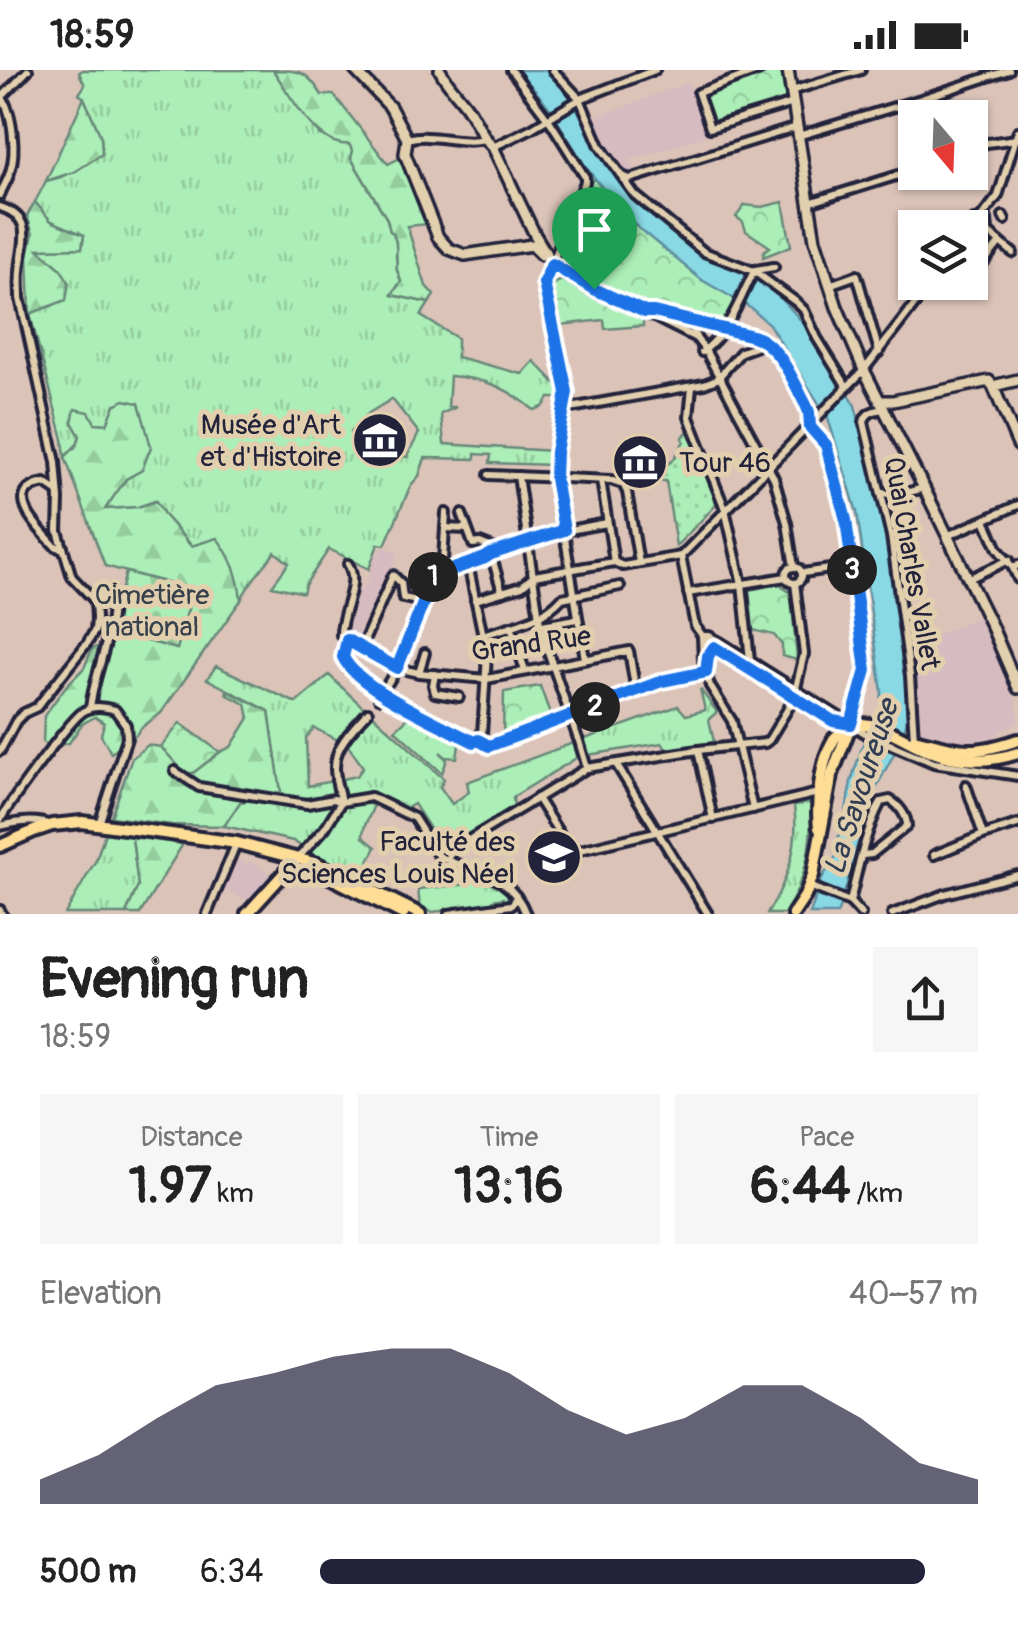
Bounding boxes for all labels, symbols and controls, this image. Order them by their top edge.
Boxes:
text: 18:59 [50,11,134,59]
north arrow [898,100,988,190]
map controls [898,100,988,300]
pin [552,187,637,290]
icon: arrive [567,202,622,257]
button: layers [898,210,988,300]
place label: Musée d'Art et d'Histoire [201,408,342,475]
museum icon: Musée d'Art et d'Histoire [350,410,410,470]
museum icon: Tour 46 [610,432,670,492]
place label: Tour 46 [679,446,771,481]
street label: Quai Charles Vallet [876,454,948,673]
pin: 3 [827,545,877,595]
pin: 1 [408,552,458,602]
text: 3 [844,552,860,587]
text: 1 [428,559,438,594]
park label: Cimetière national [95,578,210,645]
street label: Grand Rue [469,619,593,670]
pin: 2 [570,682,620,732]
text: 2 [587,689,603,724]
water label: La Savoureuse [816,692,908,879]
place label: Faculté des Sciences Louis Néel [281,825,515,892]
school or university icon: Faculté des Sciences Louis Néel [524,827,584,887]
text: Evening run [40,945,309,1014]
button: share [873,947,978,1052]
text: 18:59 [40,1017,111,1057]
text: Distance [140,1120,243,1155]
text: Time [480,1120,538,1155]
text: Pace [799,1120,854,1155]
text: 1.97 [129,1155,211,1218]
text: 13:16 [454,1155,564,1218]
text: 6:44 [750,1155,851,1218]
text: km [211,1176,254,1211]
text: /km [851,1176,903,1211]
text: Elevation [40,1274,162,1314]
text: 40–57 m [849,1274,978,1314]
text: 500 m [40,1552,136,1592]
text: 6:34 [200,1552,264,1592]

